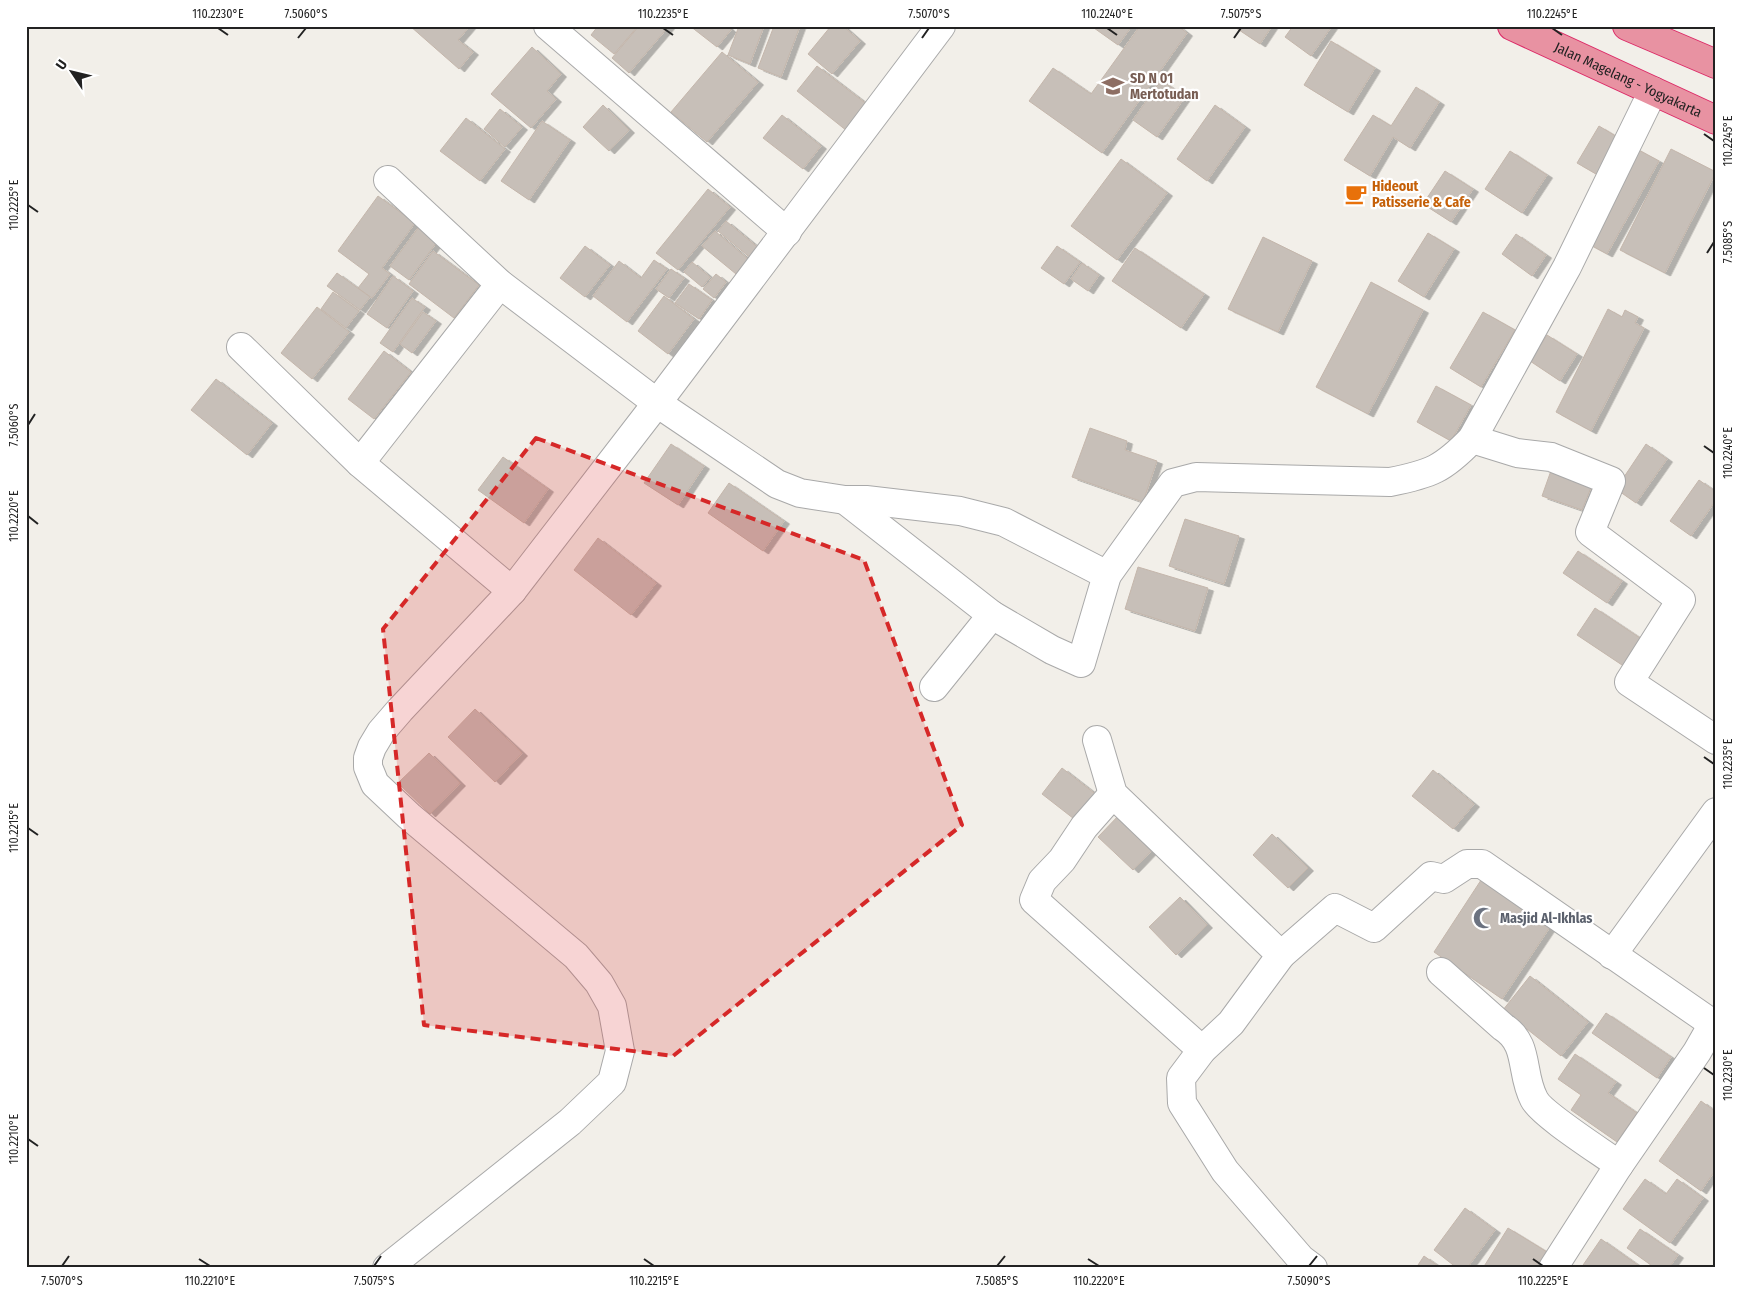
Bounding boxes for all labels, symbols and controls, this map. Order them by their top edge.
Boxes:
text: 110.2230°E [192,7,244,21]
text: 7.5060°S [284,7,328,21]
text: 110.2235°E [638,7,689,21]
text: 7.5070°S [908,7,950,21]
text: 110.2240°E [1081,7,1133,21]
text: 7.5075°S [1221,7,1261,21]
text: 110.2245°E [1527,7,1578,21]
street label: Jalan Magelang - Yogyakarta [1552,38,1705,121]
north arrow [48,48,98,98]
text: U [52,57,71,73]
place label: SD N 01 Mertotudan [1130,70,1199,103]
school or university icon: SD N 01 Mertotudan [1100,73,1126,99]
text: 110.2245°E [1721,115,1735,166]
place label: Hideout Patisserie & Cafe [1372,178,1471,211]
text: 110.2225°E [7,179,21,230]
cafe icon: Hideout Patisserie & Cafe [1343,181,1369,207]
text: 7.5085°S [1721,221,1735,263]
text: 7.5060°S [7,403,21,447]
text: 110.2240°E [1721,427,1735,479]
text: 110.2220°E [7,490,21,542]
text: 110.2235°E [1721,738,1735,789]
text: 110.2215°E [7,803,21,853]
mosque icon: Masjid Al-Ikhlas [1471,905,1497,931]
place label: Masjid Al-Ikhlas [1500,910,1592,927]
text: 110.2230°E [1721,1049,1735,1101]
text: 110.2210°E [7,1113,21,1164]
text: 7.5070°S [41,1274,83,1288]
text: 110.2210°E [185,1274,236,1288]
text: 7.5075°S [354,1274,394,1288]
text: 110.2215°E [629,1274,679,1288]
text: 7.5085°S [976,1274,1018,1288]
text: 110.2220°E [1073,1274,1125,1288]
text: 7.5090°S [1288,1274,1330,1288]
text: 110.2225°E [1518,1274,1569,1288]

